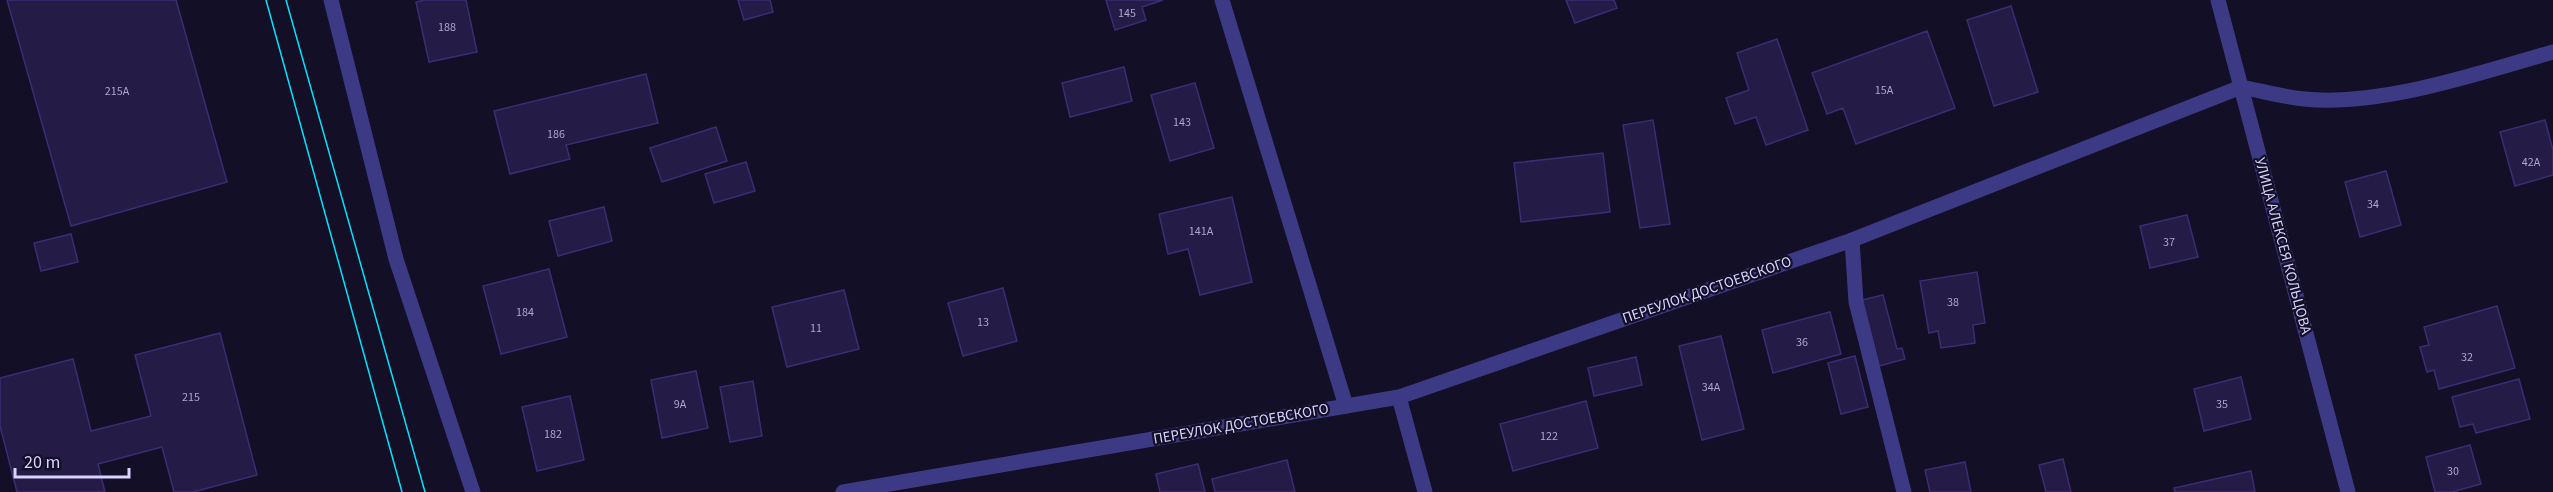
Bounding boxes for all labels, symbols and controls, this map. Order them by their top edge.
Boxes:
house number: 145 [1118,5,1136,22]
house number: 188 [438,19,456,36]
house number: 15А [1875,82,1894,99]
house number: 215А [105,83,130,100]
house number: 143 [1173,114,1191,131]
house number: 186 [547,126,565,143]
house number: 42А [2522,154,2541,171]
street label: УЛИЦА АЛЕКСЕЯ КОЛЬЦОВА [2249,155,2317,337]
house number: 34 [2367,196,2379,213]
house number: 141А [1189,223,1214,240]
house number: 37 [2163,234,2175,251]
street label: ПЕРЕУЛОК ДОСТОЕВСКОГО [1620,251,1795,329]
house number: 38 [1947,294,1959,311]
house number: 184 [516,304,534,321]
house number: 13 [977,314,989,331]
house number: 11 [810,320,822,337]
house number: 36 [1796,334,1808,351]
house number: 32 [2461,349,2473,366]
house number: 34А [1702,379,1721,396]
house number: 215 [182,389,200,406]
house number: 9А [674,396,687,413]
house number: 35 [2216,396,2228,413]
street label: ПЕРЕУЛОК ДОСТОЕВСКОГО [1152,398,1330,450]
house number: 182 [544,426,562,443]
house number: 122 [1540,428,1558,445]
scale bar [15,441,129,479]
text: 20 m [24,450,60,475]
house number: 30 [2447,463,2459,480]

